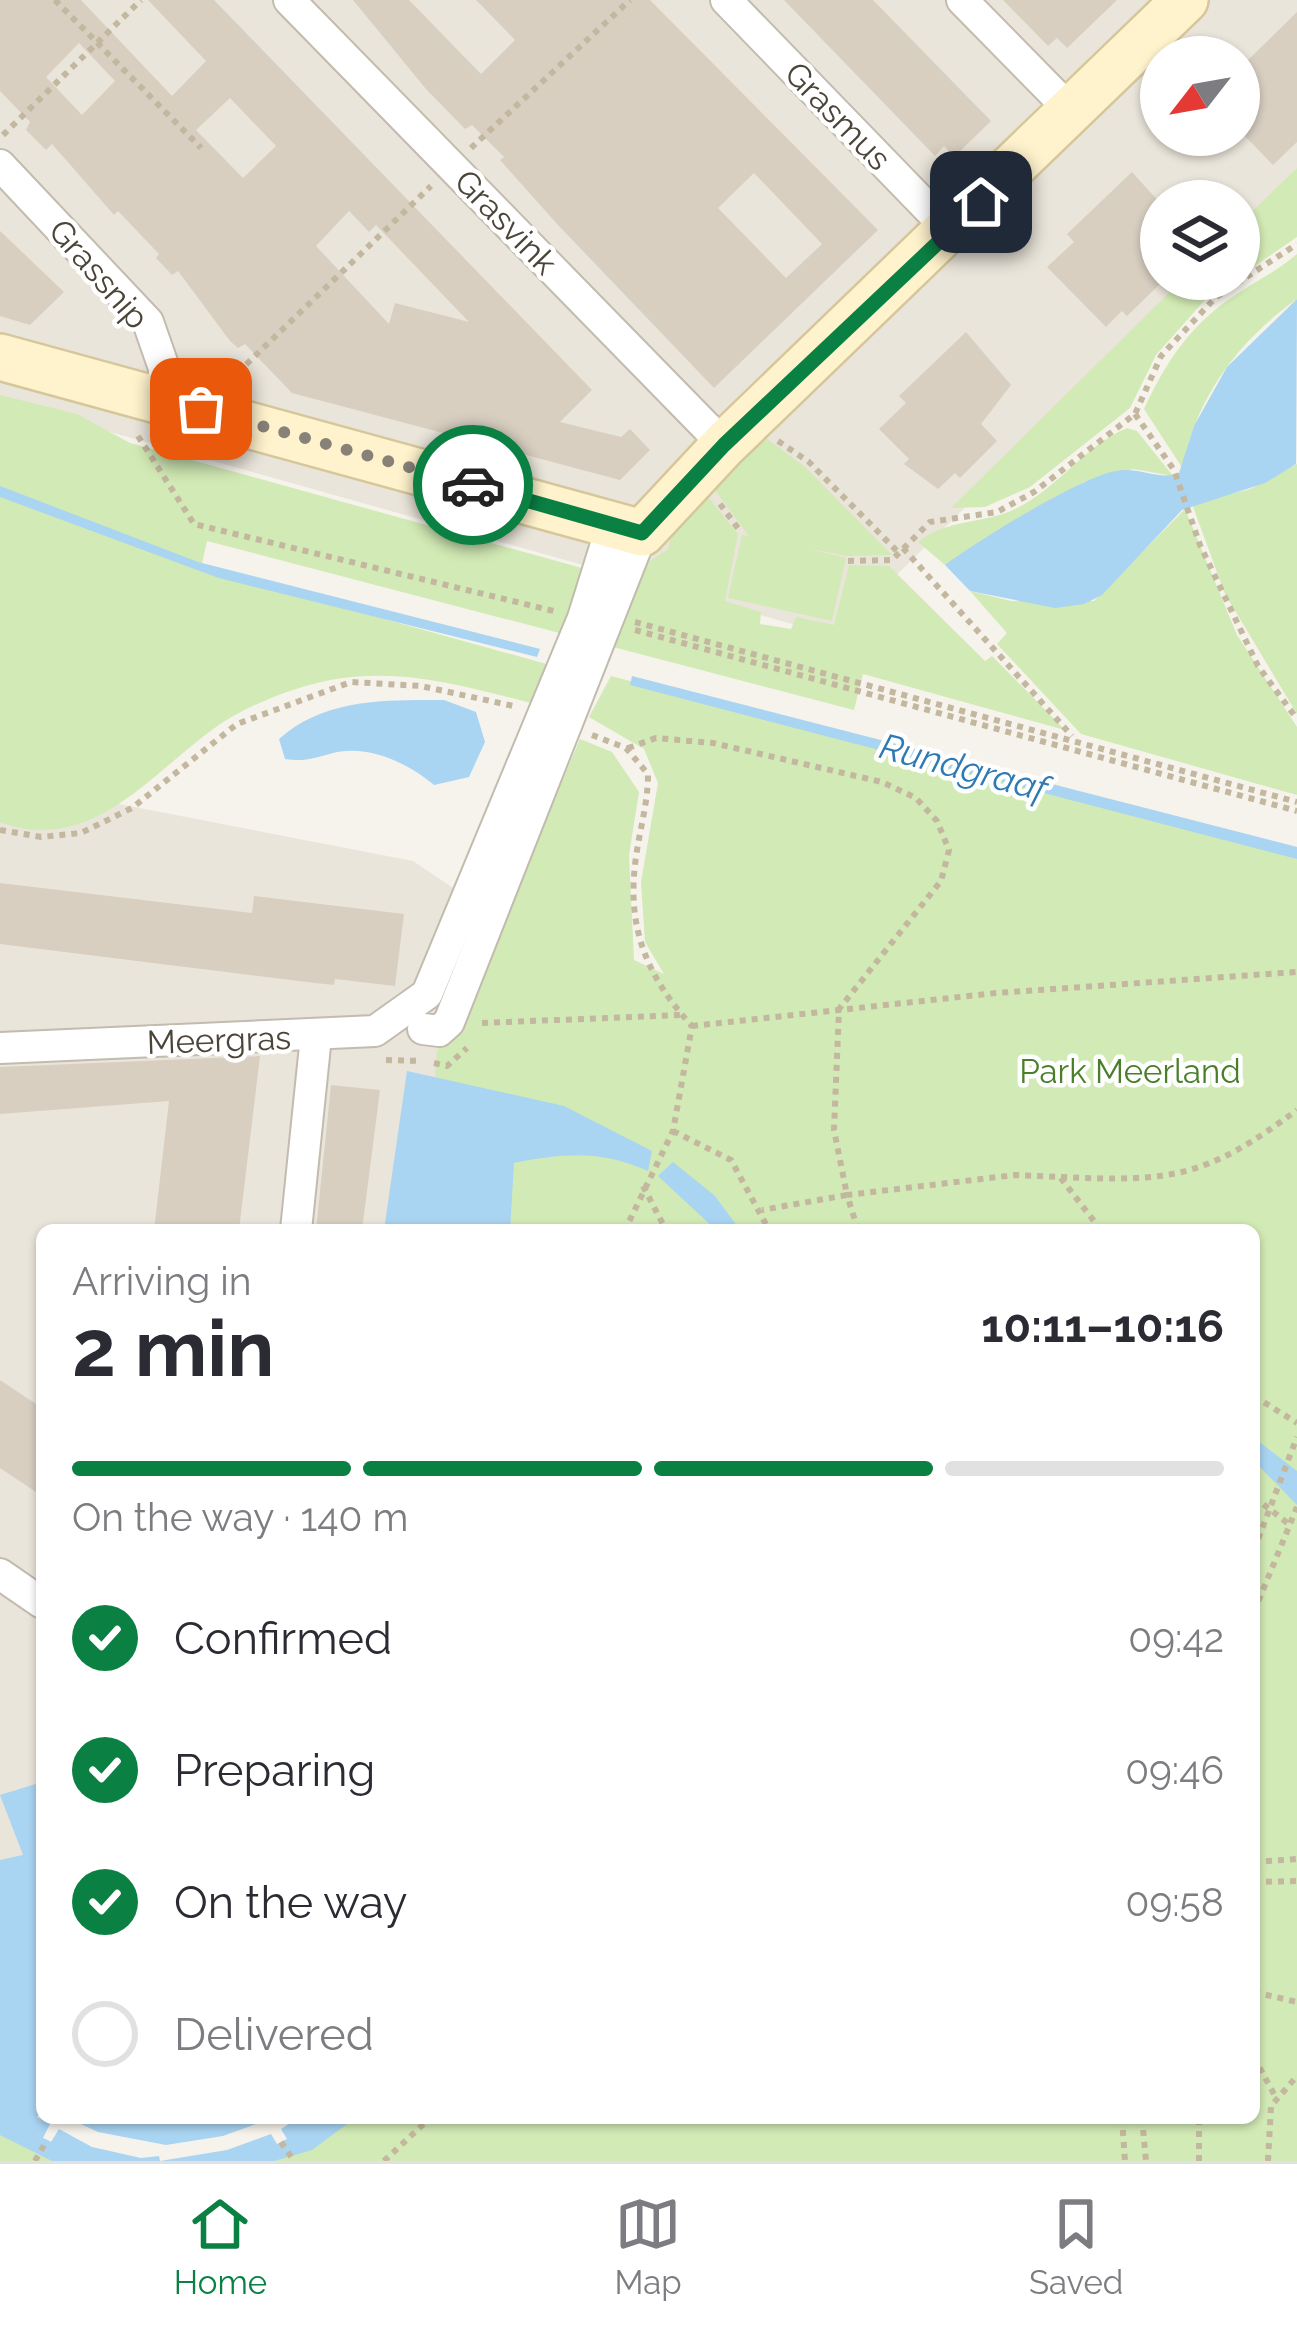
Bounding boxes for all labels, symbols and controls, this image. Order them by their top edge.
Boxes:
north arrow [1140,36,1260,156]
map controls [1140,36,1260,300]
street label: Grasmus [777,54,899,178]
pin [930,151,1032,253]
street label: Grasvink [447,162,566,283]
icon: home [948,169,1014,235]
button: layers [1140,180,1260,300]
street label: Grassnip [41,211,157,337]
pin [150,358,252,460]
icon: bag [168,376,234,442]
courier [413,425,533,545]
icon: car [440,452,506,518]
water label: Rundgraaf [875,724,1057,811]
street label: Meergras [146,1018,292,1062]
park label: Park Meerland [1019,1052,1241,1091]
text: Arriving in [72,1258,252,1304]
text: 10:11–10:16 [981,1300,1224,1353]
text: 2 min [72,1303,274,1394]
text: On the way · 140 m [72,1494,408,1540]
icon: check [72,1605,138,1671]
text: Confirmed [174,1612,392,1665]
text: 09:42 [1128,1615,1224,1661]
icon: check [72,1737,138,1803]
text: Preparing [174,1744,375,1797]
text: 09:46 [1125,1747,1224,1793]
icon: check [72,1869,138,1935]
text: On the way [174,1876,408,1929]
text: 09:58 [1126,1879,1224,1925]
text: Delivered [174,2008,374,2061]
tab: Home [174,2191,267,2302]
tab: Map [614,2191,682,2302]
tab: Saved [1029,2191,1123,2302]

